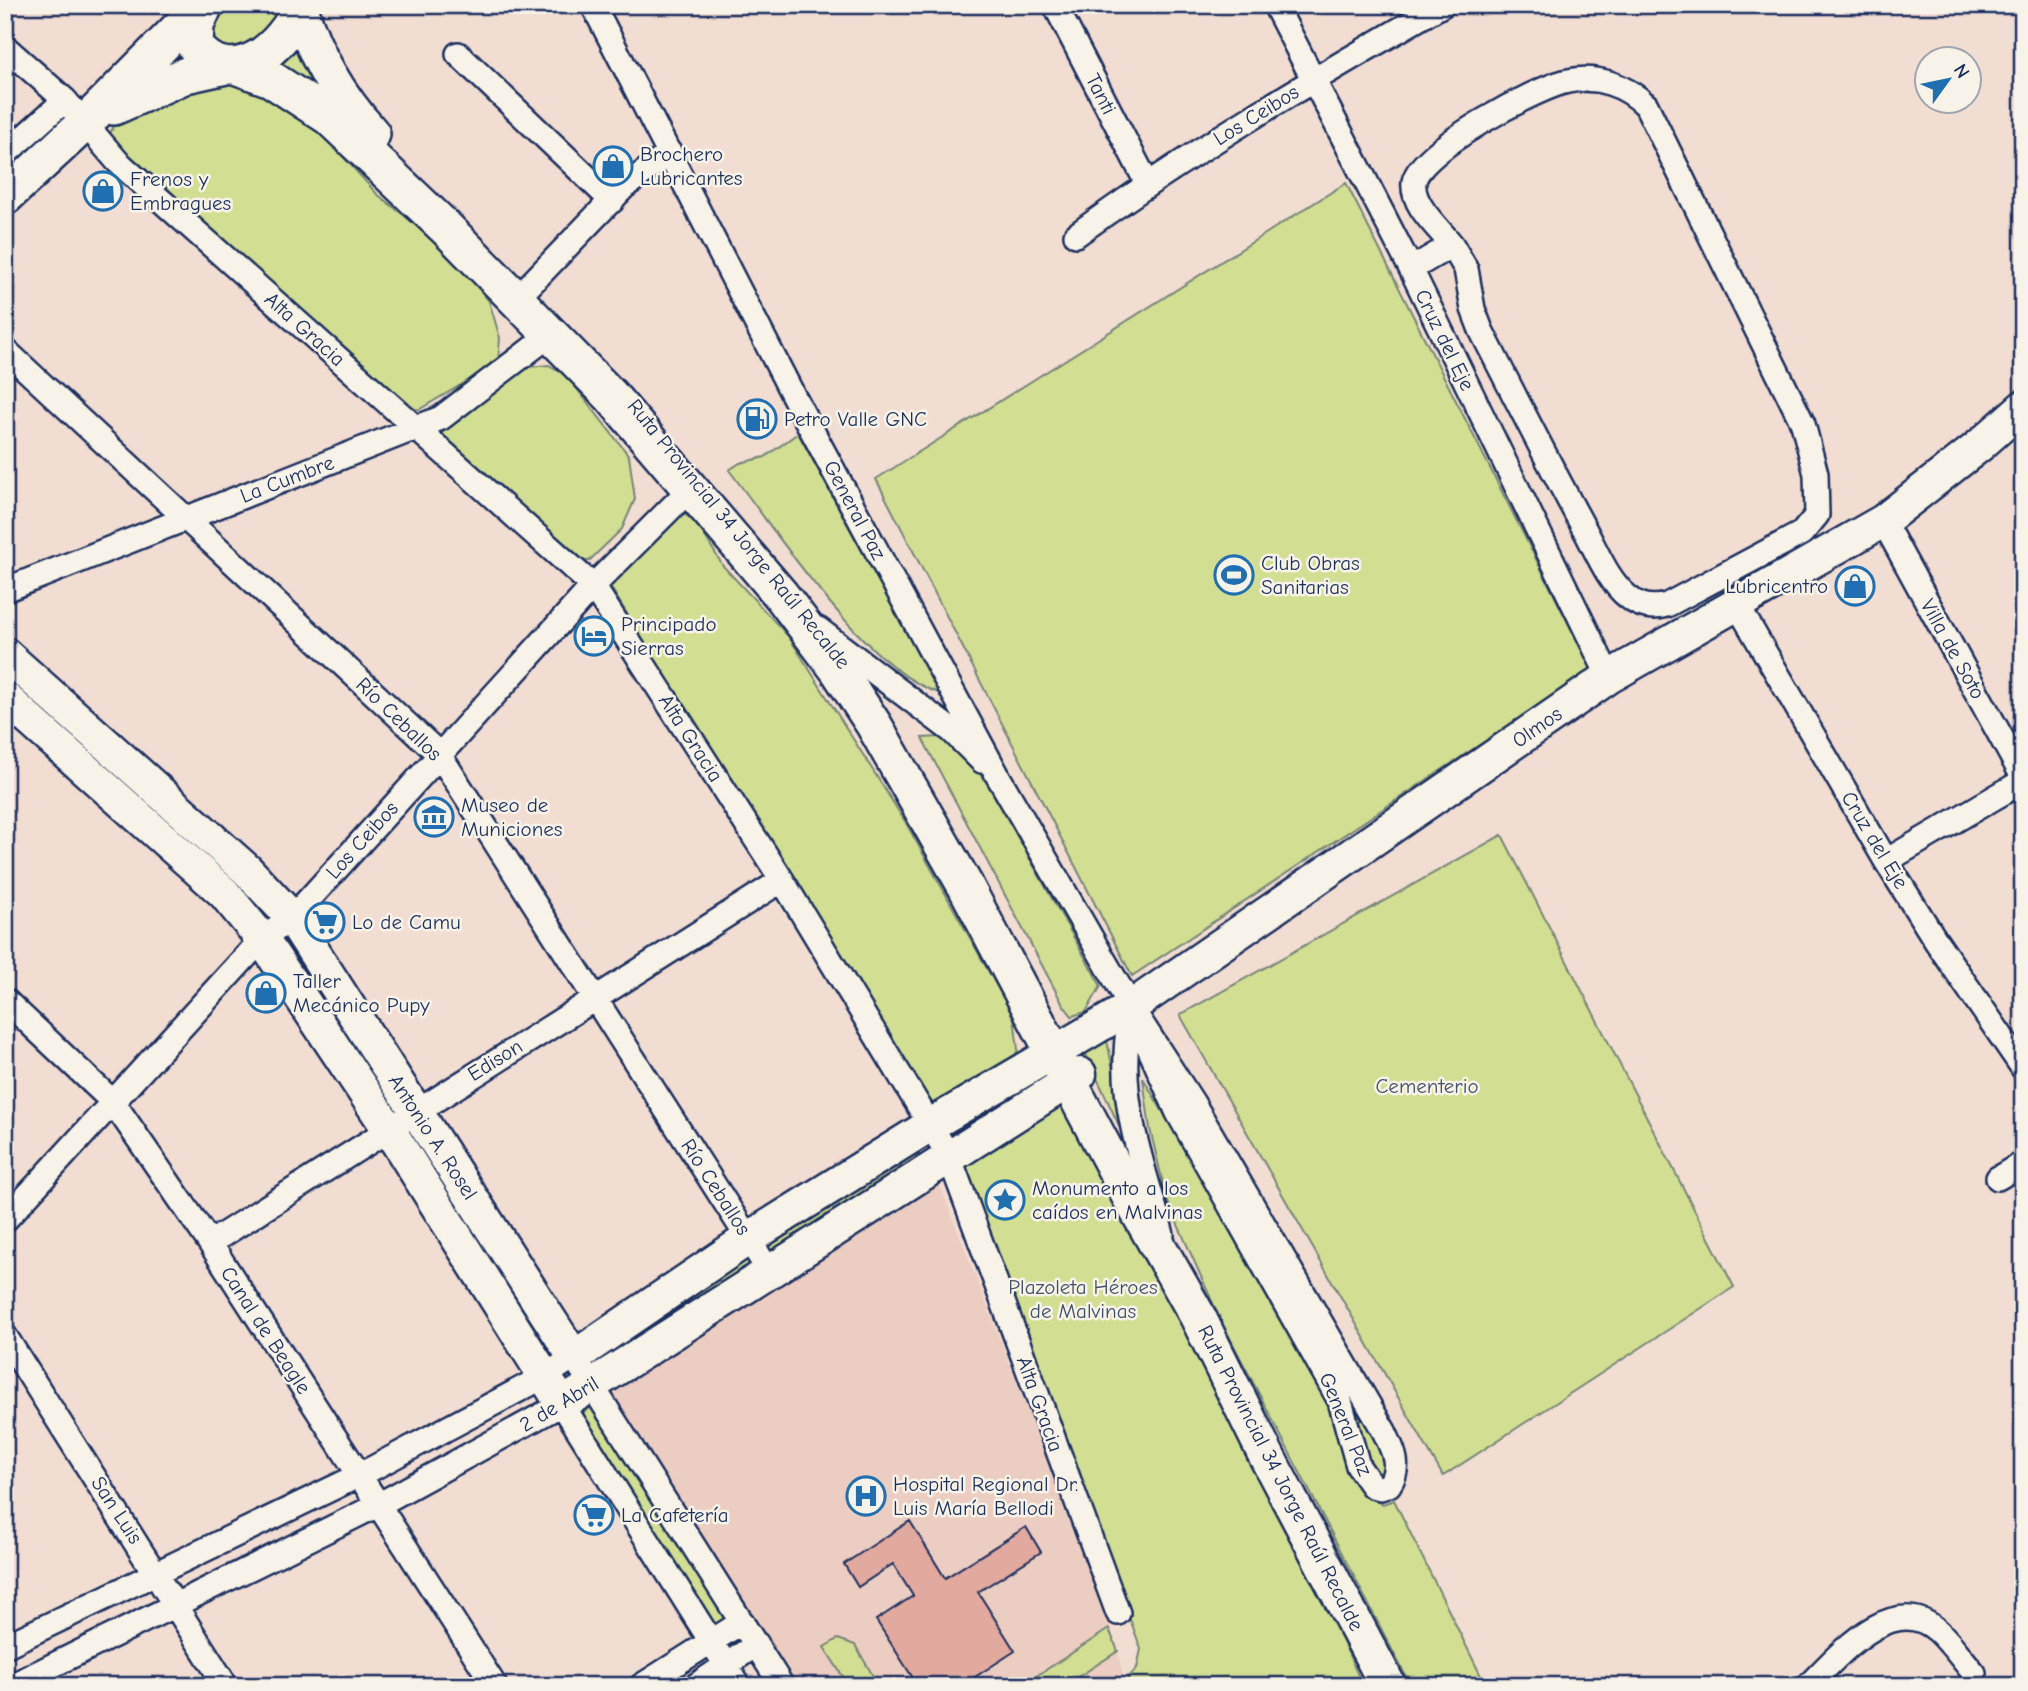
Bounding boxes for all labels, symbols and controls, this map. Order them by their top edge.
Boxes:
north arrow [1912,46,1982,116]
text: N [1949,60,1974,82]
street label: Tanti [1081,70,1121,118]
street label: Los Ceibos [1209,79,1303,151]
place label: Brochero Lubricantes [640,142,743,190]
shop icon: Brochero Lubricantes [592,145,634,187]
place label: Frenos y Embragues [130,167,231,215]
shop icon: Frenos y Embragues [82,170,124,212]
street label: Cruz del Eje [1410,286,1480,394]
street label: Alta Gracia [260,287,350,371]
street label: Ruta Provincial 34 Jorge Raúl Recalde [623,394,855,674]
fuel station icon: Petro Valle GNC [736,398,778,440]
place label: Petro Valle GNC [784,407,927,431]
street label: La Cumbre [237,450,337,508]
street label: General Paz [819,456,891,564]
place label: Club Obras Sanitarias [1261,551,1360,599]
sports icon: Club Obras Sanitarias [1213,554,1255,596]
shop icon: Lubricentro [1834,565,1876,607]
place label: Lubricentro [1725,574,1828,598]
street label: Villa de Soto [1916,595,1990,703]
place label: Principado Sierras [621,612,717,660]
hotel icon: Principado Sierras [573,615,615,657]
street label: Río Ceballos [351,672,447,766]
street label: Alta Gracia [654,690,728,786]
street label: Olmos [1508,701,1566,753]
street label: Cruz del Eje [1837,787,1913,893]
place label: Museo de Municiones [461,793,563,841]
street label: Los Ceibos [321,796,403,884]
museum icon: Museo de Municiones [413,796,455,838]
supermarket icon: Lo de Camu [304,901,346,943]
place label: Lo de Camu [352,910,461,934]
place label: Taller Mecánico Pupy [293,969,430,1017]
shop icon: Taller Mecánico Pupy [245,972,287,1014]
street label: Edison [463,1034,527,1086]
street label: Antonio A. Rosel [384,1070,482,1204]
park label: Cementerio [1375,1074,1479,1098]
street label: Río Ceballos [676,1134,756,1240]
place label: Monumento a los caídos en Malvinas [1032,1176,1203,1224]
place icon: Monumento a los caídos en Malvinas [984,1179,1026,1221]
street label: Canal de Beagle [216,1262,316,1398]
park label: Plazoleta Héroes de Malvinas [1008,1275,1158,1323]
street label: Ruta Provincial 34 Jorge Raúl Recalde [1193,1321,1369,1635]
street label: Alta Gracia [1012,1353,1068,1455]
street label: General Paz [1314,1369,1378,1479]
street label: 2 de Abril [515,1371,603,1437]
street label: San Luis [86,1472,148,1548]
place label: Hospital Regional Dr. Luis María Bellodi [893,1472,1078,1520]
hospital icon: Hospital Regional Dr. Luis María Bellodi [845,1475,887,1517]
supermarket icon: La Cafetería [573,1494,615,1536]
place label: La Cafetería [621,1503,729,1527]

